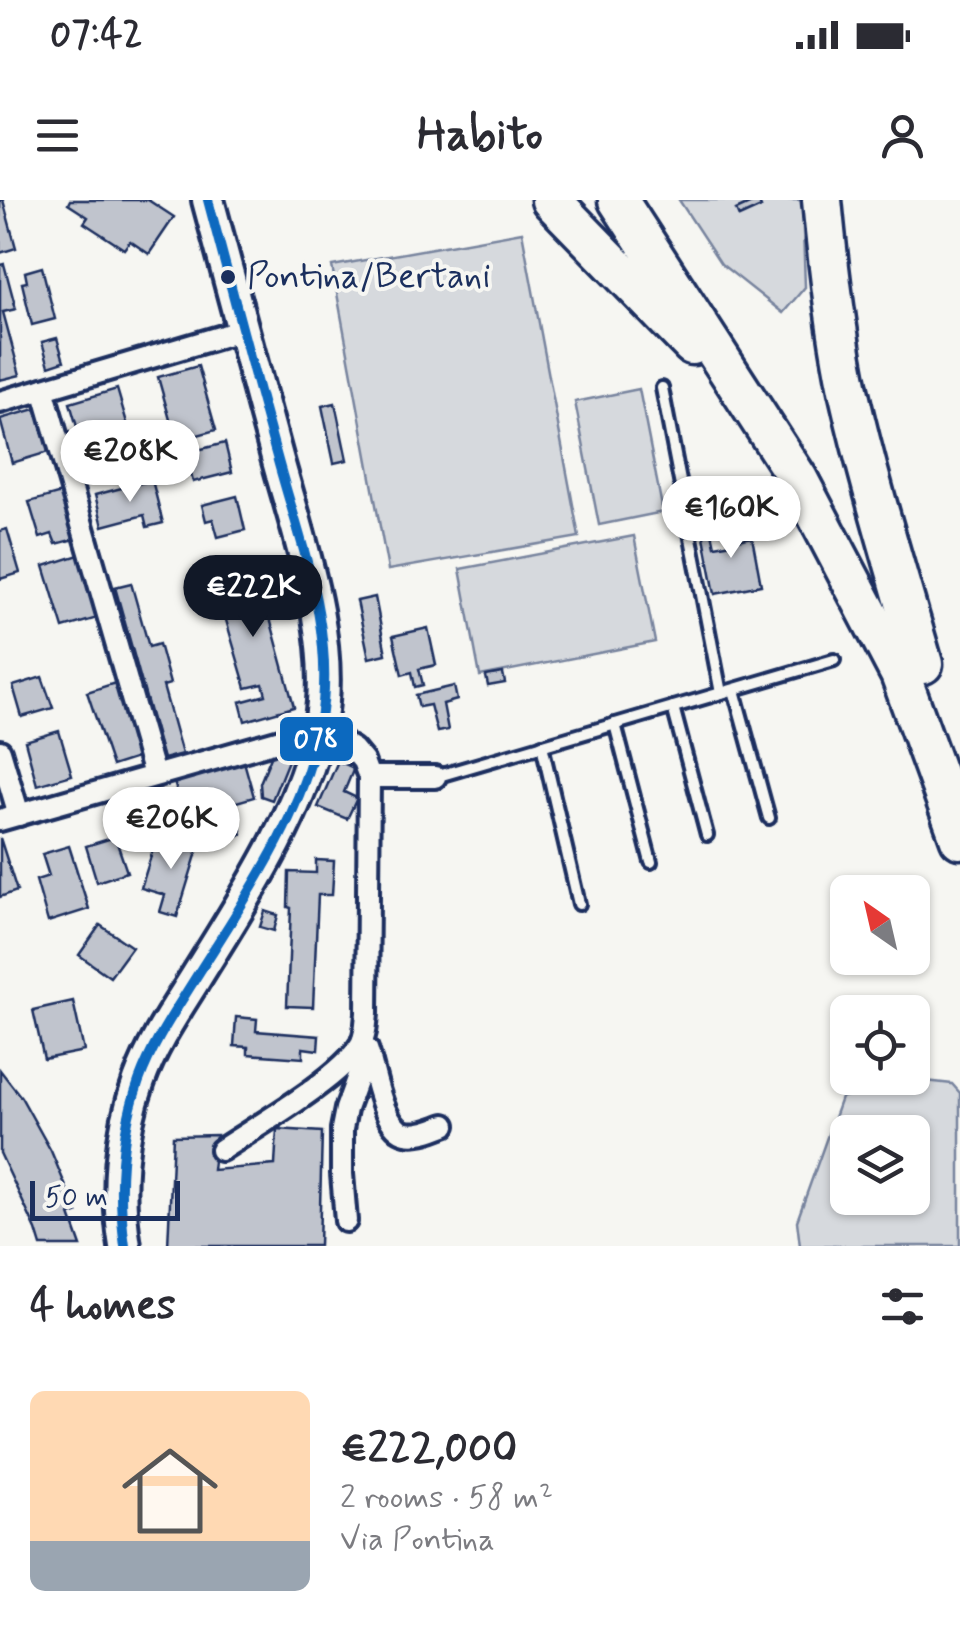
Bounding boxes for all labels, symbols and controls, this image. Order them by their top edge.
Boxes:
text: 07:42 [50,11,143,60]
text: Habito [417,106,543,165]
icon: menu [30,108,85,163]
icon: person [875,108,930,163]
place label: Pontina/Bertani [247,254,491,301]
marker: Pontina/Bertani [218,267,238,287]
pin: €208K [60,420,200,505]
text: €208K [83,431,177,473]
pin: €160K [661,476,801,561]
text: €160K [684,487,778,529]
pin: €222K [183,555,323,640]
text: €222K [205,566,301,608]
line badge: 078 [278,715,355,763]
text: 078 [294,722,338,759]
pin: €206K [101,787,241,872]
text: €206K [125,798,217,840]
north arrow [830,875,930,975]
map controls [830,875,930,1215]
button: locate [830,995,930,1095]
button: layers [830,1115,930,1215]
scale bar [30,1176,180,1220]
text: 50 m [45,1180,108,1217]
text: 4 homes [30,1279,176,1334]
icon: filters [875,1279,930,1334]
text: €222,000 [340,1422,517,1477]
icon: home [110,1431,230,1551]
text: 2 rooms · 58 m² [340,1477,553,1519]
text: Via Pontina [340,1519,495,1561]

